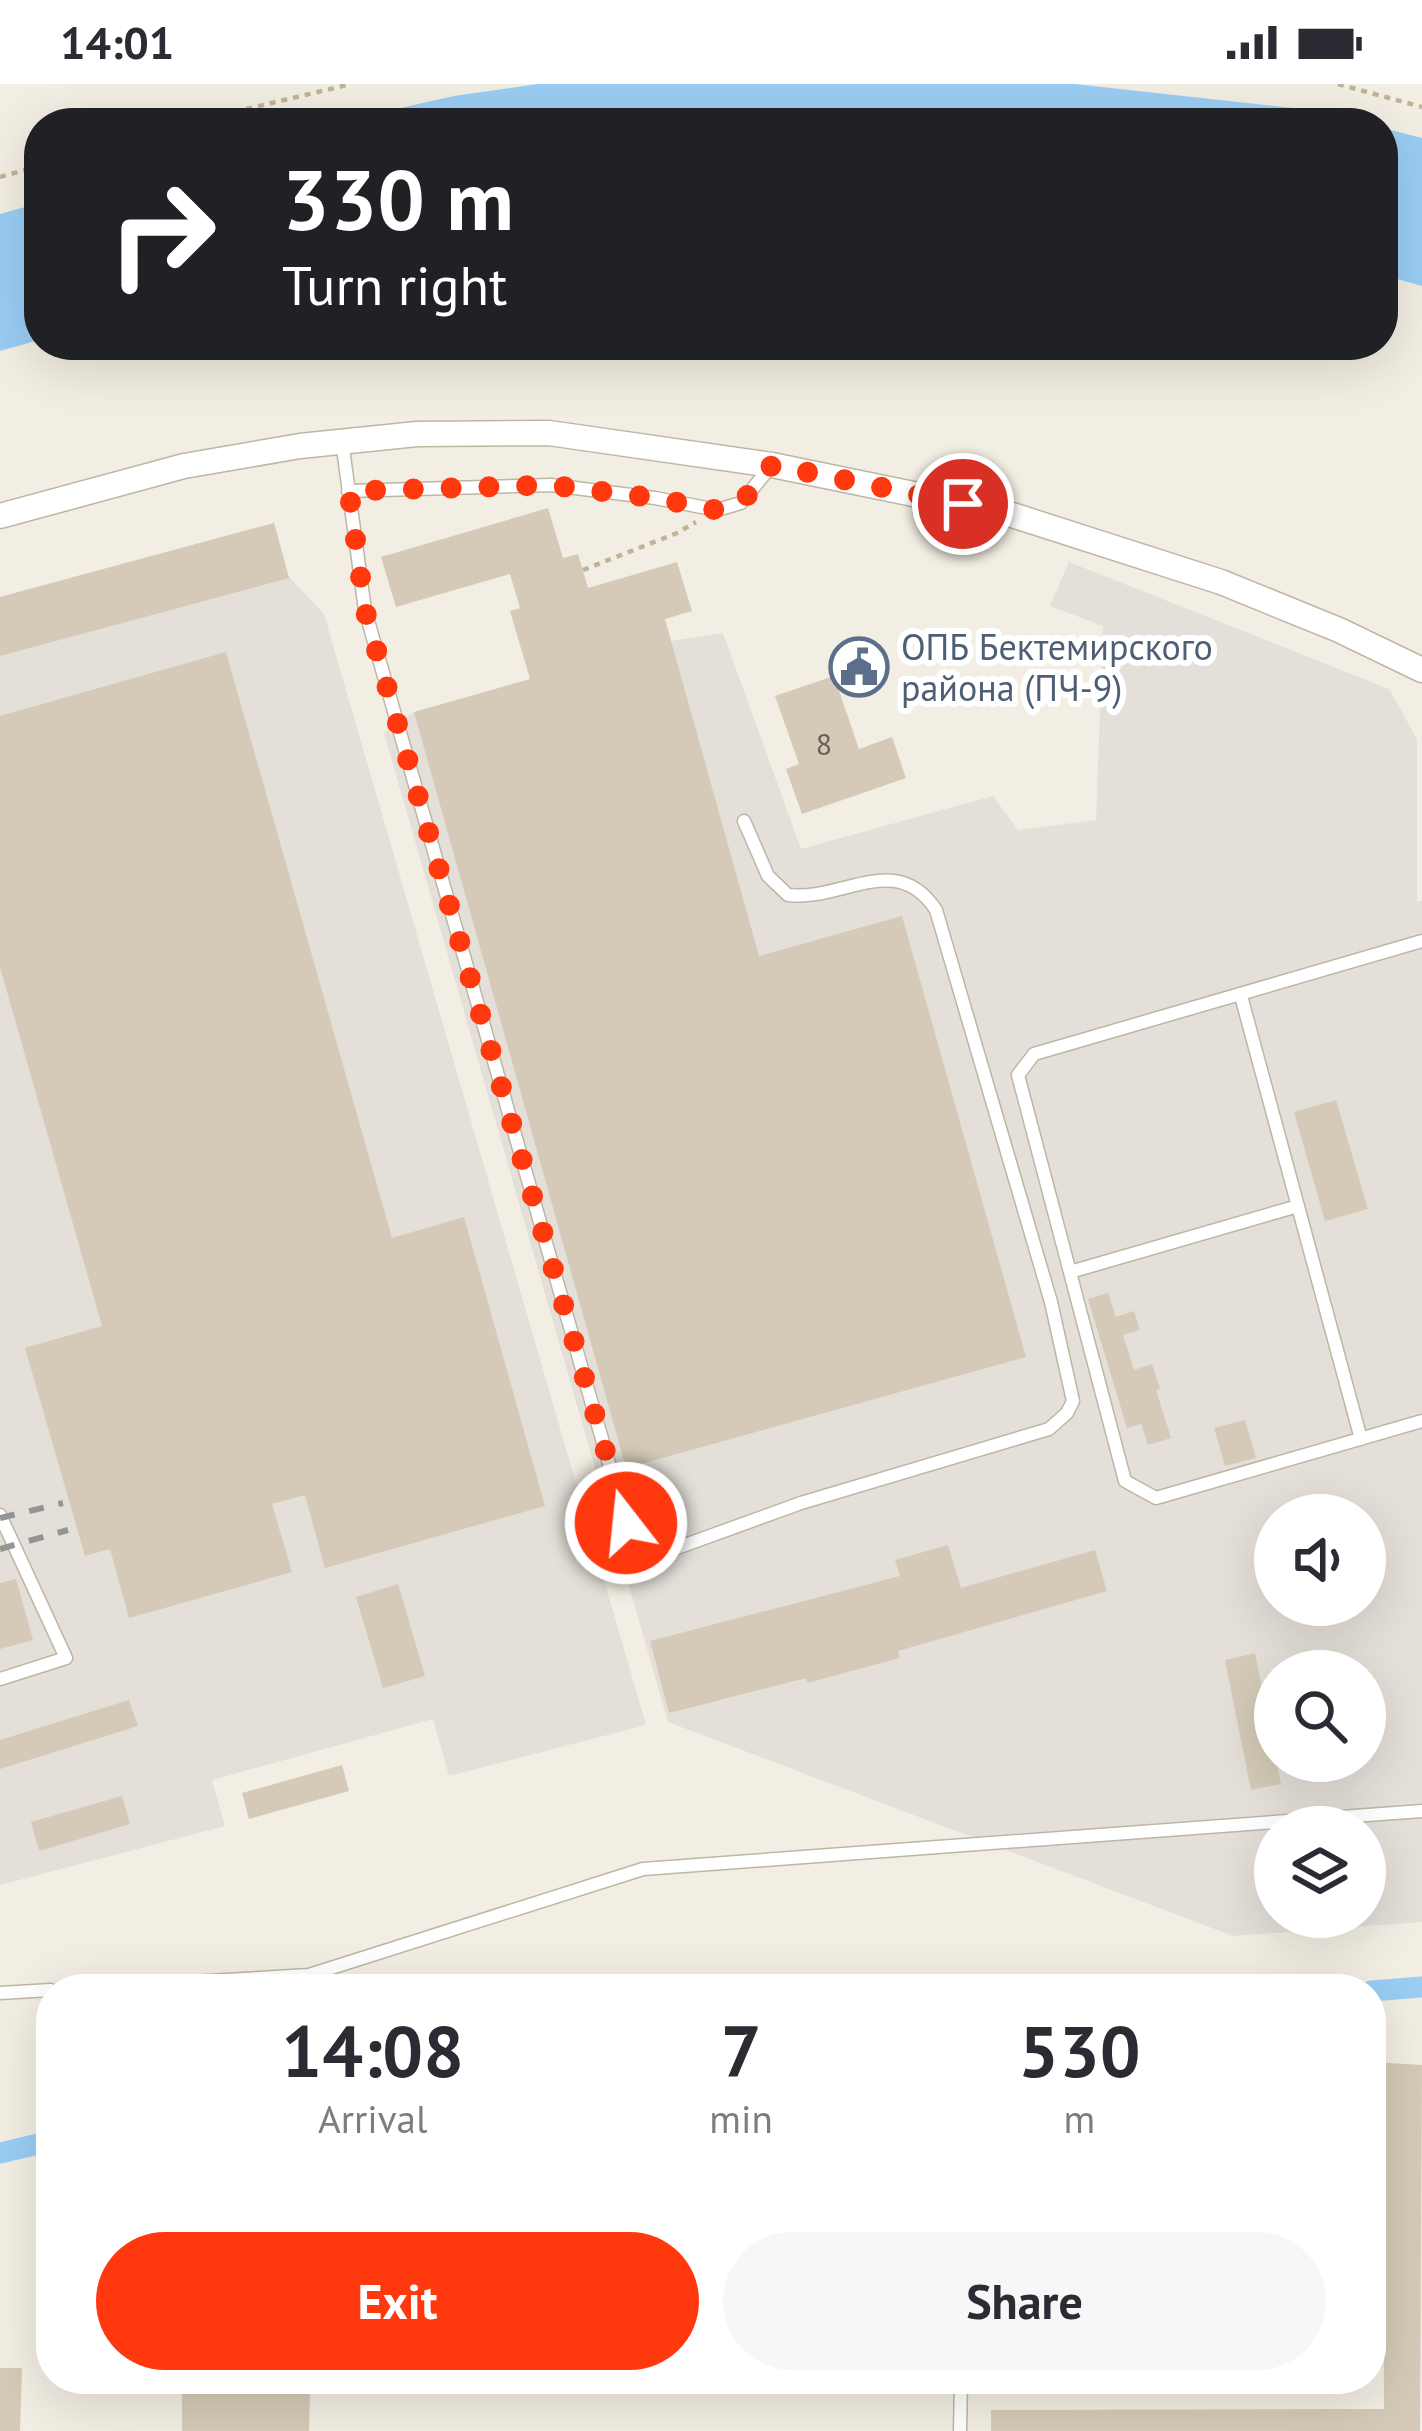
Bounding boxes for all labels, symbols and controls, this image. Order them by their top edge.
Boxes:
text: 14:01 [60,13,174,71]
text: 330 m [282,144,514,253]
icon: right [84,156,240,312]
text: Turn right [282,250,507,320]
pin [912,453,1014,555]
icon: arrive [930,471,996,537]
place label: ОПБ Бектемирского района (ПЧ-9) [901,623,1213,711]
public building icon: ОПБ Бектемирского района (ПЧ-9) [828,636,890,698]
house number: 8 [816,724,832,763]
position arrow [563,1460,689,1586]
map controls [1254,1494,1386,1938]
button: sound [1254,1494,1386,1626]
button: search [1254,1650,1386,1782]
button: layers [1254,1806,1386,1938]
text: 14:08 [281,2004,464,2097]
text: 7 [721,2004,762,2097]
text: 530 [1018,2004,1141,2097]
text: Arrival [318,2093,427,2144]
text: min [709,2093,773,2144]
text: m [1064,2093,1095,2144]
button: Exit [96,2232,699,2370]
button: Share [723,2232,1326,2370]

